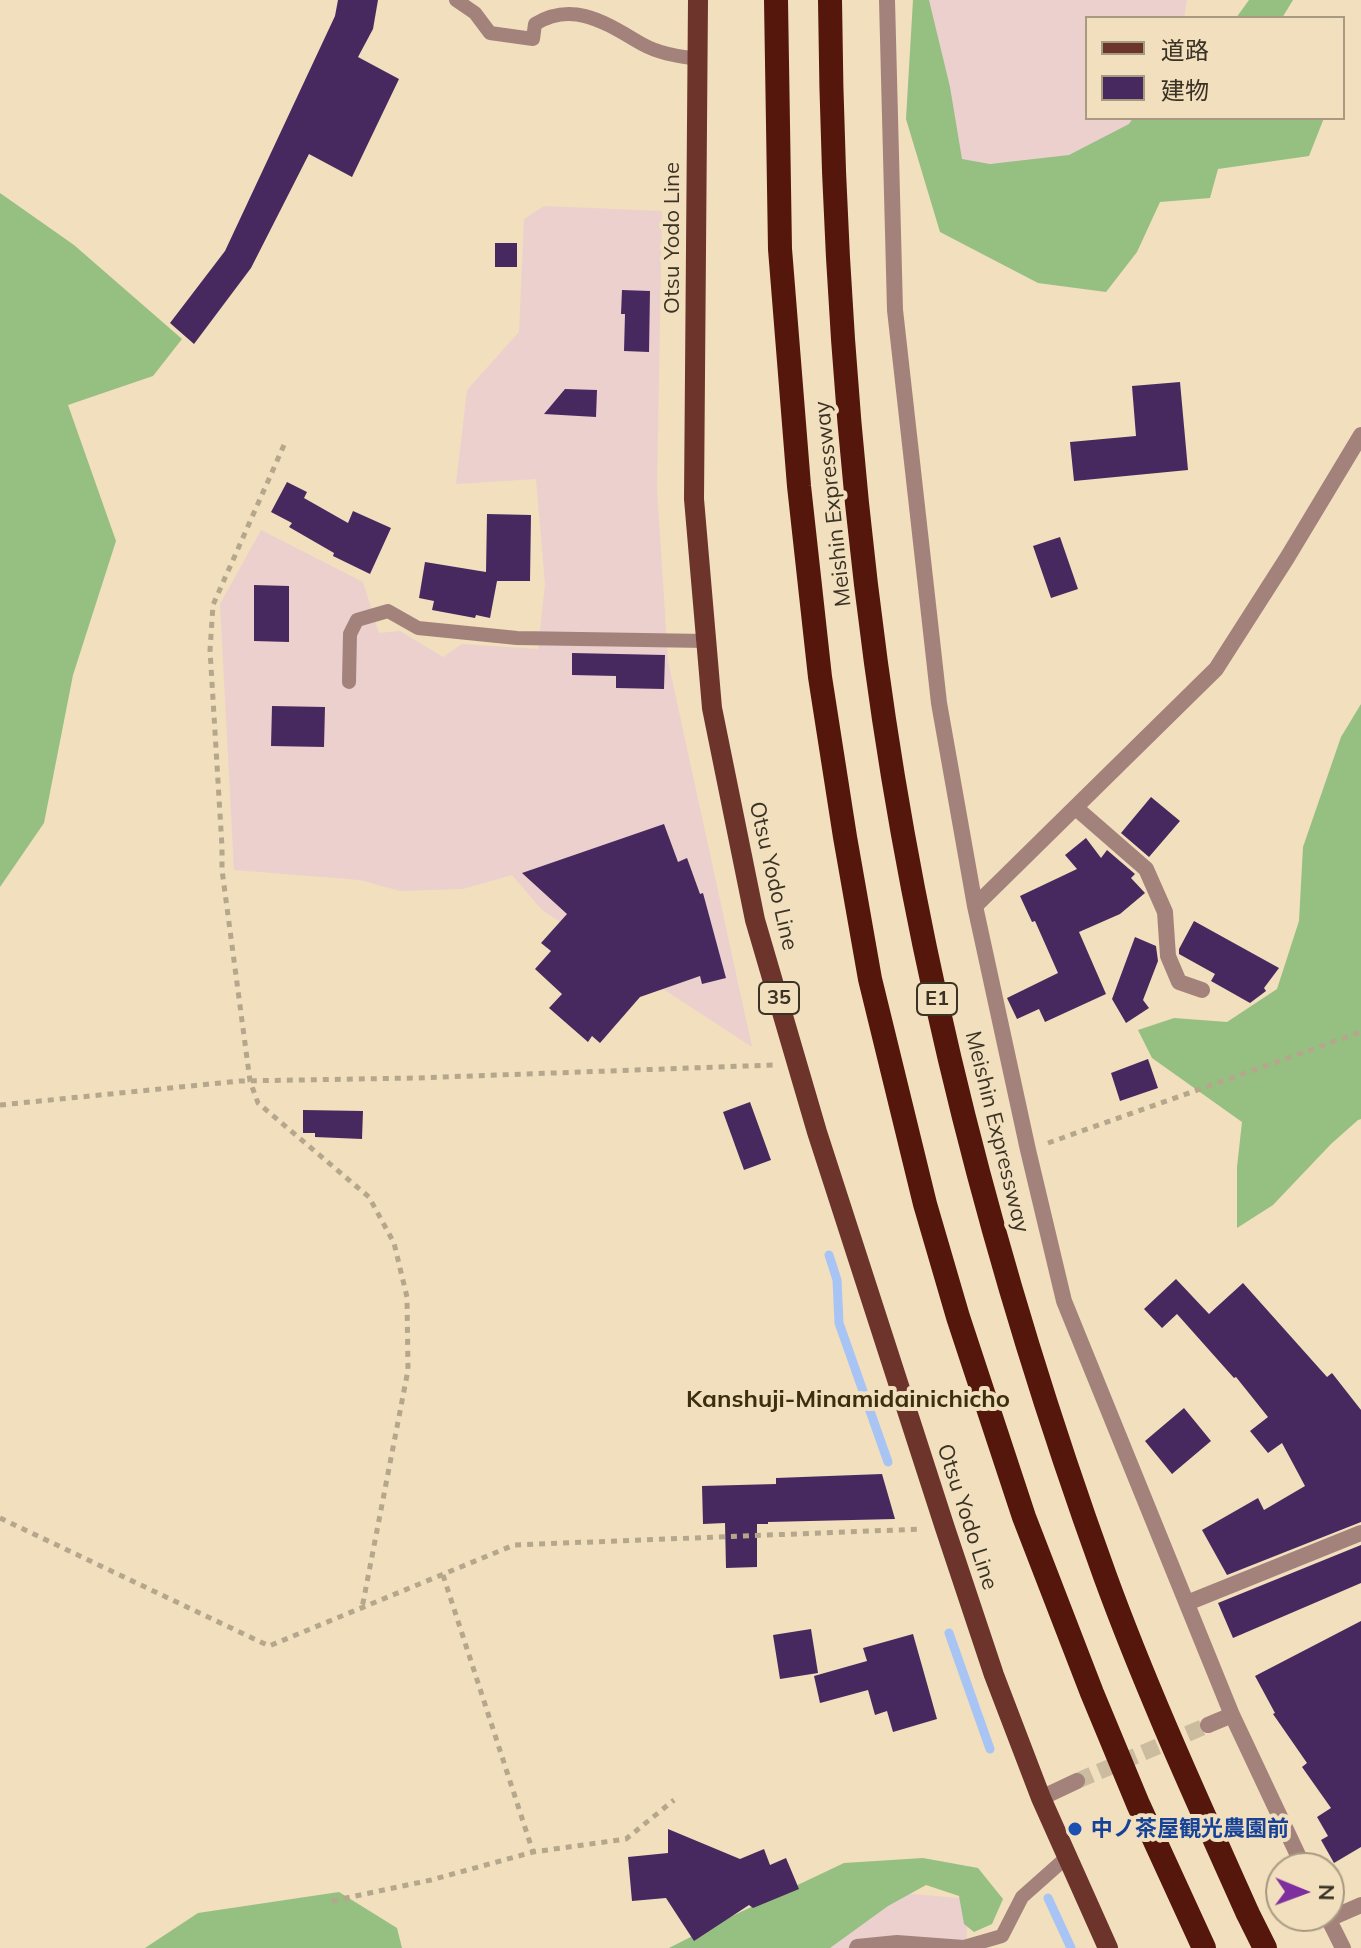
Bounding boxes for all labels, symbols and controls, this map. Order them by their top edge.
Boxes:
legend [1085,16,1345,120]
text: 道路 [1161,35,1209,65]
text: 建物 [1161,75,1209,105]
street label: Otsu Yodo Line [659,162,685,314]
street label: Meishin Expressway [809,400,857,608]
street label: Otsu Yodo Line [743,799,803,953]
road number: 35 [759,982,799,1014]
road number: E1 [917,983,957,1015]
street label: Meishin Expressway [959,1029,1035,1235]
district label: Kanshuji-Minamidainichicho [686,1386,1010,1414]
street label: Otsu Yodo Line [931,1441,1003,1593]
place label: 中ノ茶屋観光農園前 [1091,1816,1289,1842]
marker: 中ノ茶屋観光農園前 [1066,1820,1084,1838]
north arrow [1265,1852,1345,1932]
text: N [1313,1884,1341,1901]

